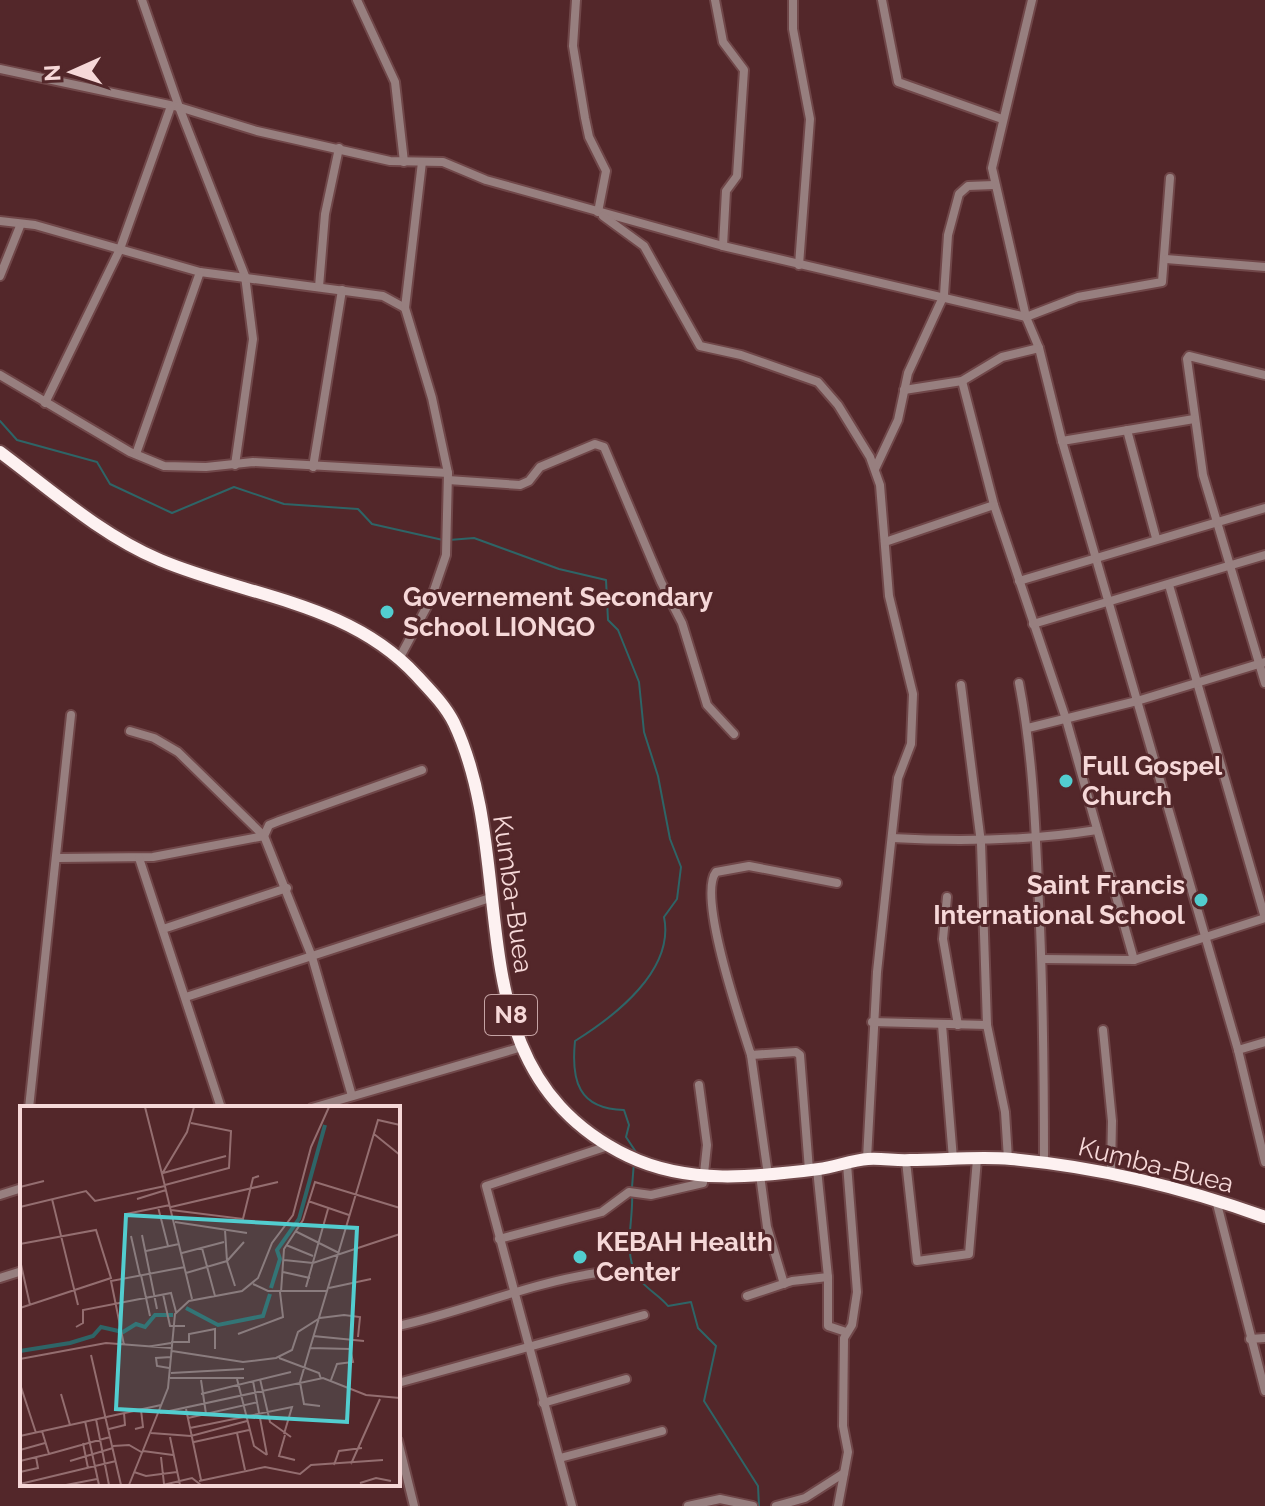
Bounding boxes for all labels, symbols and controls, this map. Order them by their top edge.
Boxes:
north arrow [32,32,112,112]
text: N [39,64,65,82]
place label: Governement Secondary School LIONGO [403,582,713,642]
marker: Governement Secondary School LIONGO [378,603,396,621]
place label: Full Gospel Church [1082,751,1223,811]
marker: Full Gospel Church [1057,772,1075,790]
street label: Kumba-Buea [487,813,539,975]
place label: Saint Francis International School [933,870,1186,930]
marker: Saint Francis International School [1192,891,1210,909]
road number: N8 [485,995,537,1035]
inset map [20,1106,400,1486]
street label: Kumba-Buea [1075,1131,1237,1199]
place label: KEBAH Health Center [596,1227,773,1287]
marker: KEBAH Health Center [571,1248,589,1266]

